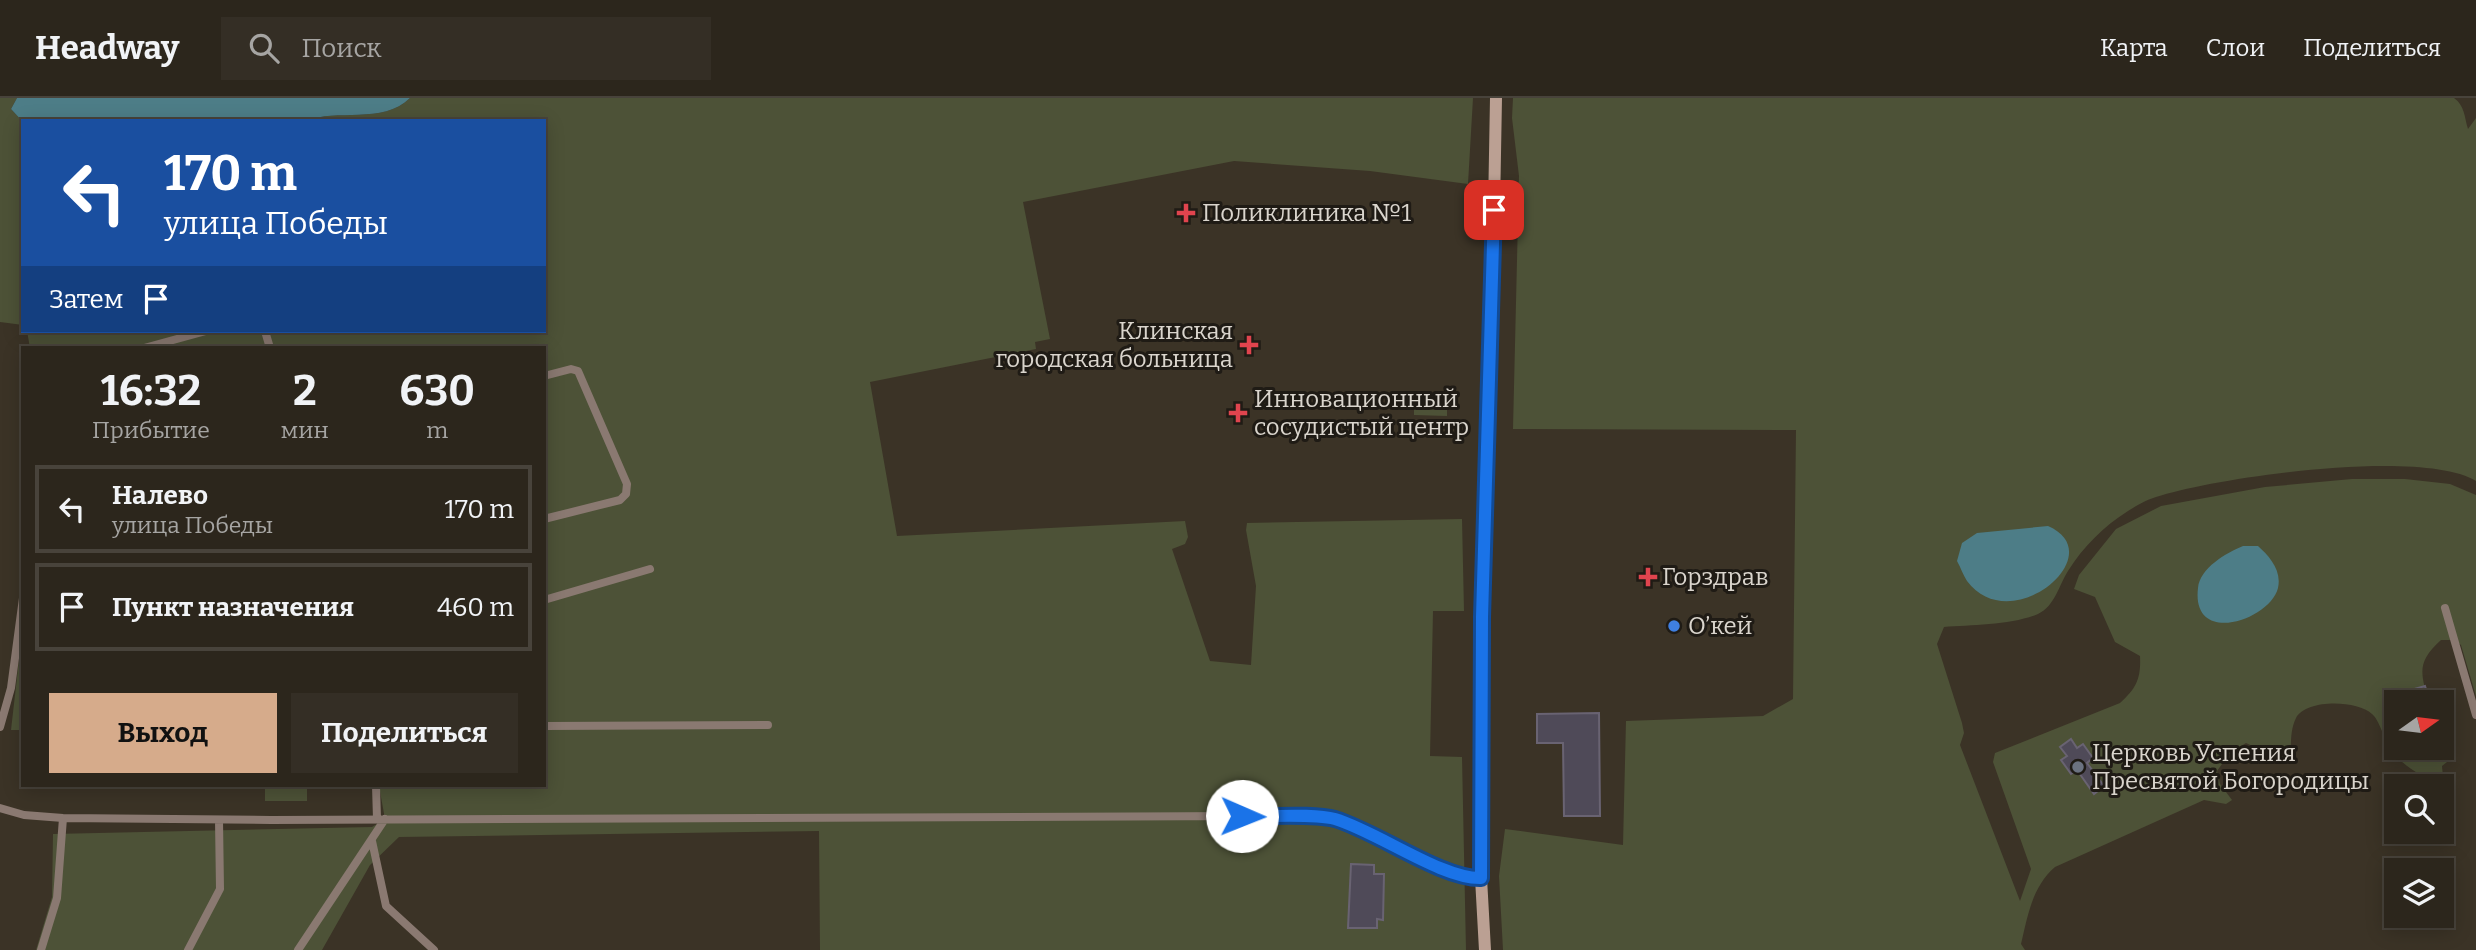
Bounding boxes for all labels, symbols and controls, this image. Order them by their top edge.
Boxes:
search box [221,17,711,80]
text: Headway [35,28,179,68]
icon: search [245,29,283,67]
text: Поиск [301,33,382,64]
text: Карта [2100,34,2168,62]
text: Слои [2206,34,2265,62]
text: Поделиться [2303,34,2441,62]
text: 170 m [164,144,297,203]
icon: left [49,147,140,238]
pin [1464,180,1524,240]
icon: arrive [1475,191,1513,229]
place label: Поликлиника №1 [1202,199,1412,227]
marker: Поликлиника №1 [1176,203,1196,223]
text: улица Победы [164,204,388,242]
icon: arrive [137,280,175,318]
text: Затем [49,284,123,315]
place label: Клинская городская больница [995,317,1233,373]
marker: Клинская городская больница [1239,335,1259,355]
text: 16:32 [101,366,201,416]
text: 2 [293,366,317,416]
text: 630 [400,366,475,416]
place label: Инновационный сосудистый центр [1254,385,1469,441]
marker: Инновационный сосудистый центр [1228,403,1248,423]
text: Прибытие [92,416,210,444]
text: мин [281,416,329,444]
text: m [426,416,448,444]
text: Налево [112,480,208,511]
icon: left [53,490,91,528]
text: 170 m [444,494,514,525]
text: улица Победы [112,511,273,539]
place label: Горздрав [1662,563,1768,591]
marker: Горздрав [1640,569,1656,585]
icon: arrive [53,588,91,626]
text: Пункт назначения [112,592,354,623]
text: 460 m [437,592,514,623]
place label: О’кей [1688,612,1752,640]
marker: О’кей [1666,618,1682,634]
north arrow [2384,690,2454,760]
map controls [2384,690,2454,928]
button: Выход [49,693,277,773]
button: Поделиться [291,693,518,773]
place label: Церковь Успения Пресвятой Богородицы [2092,739,2369,795]
marker: Церковь Успения Пресвятой Богородицы [2070,759,2086,775]
button: search [2384,774,2454,844]
position arrow [1205,779,1279,853]
button: layers [2384,858,2454,928]

